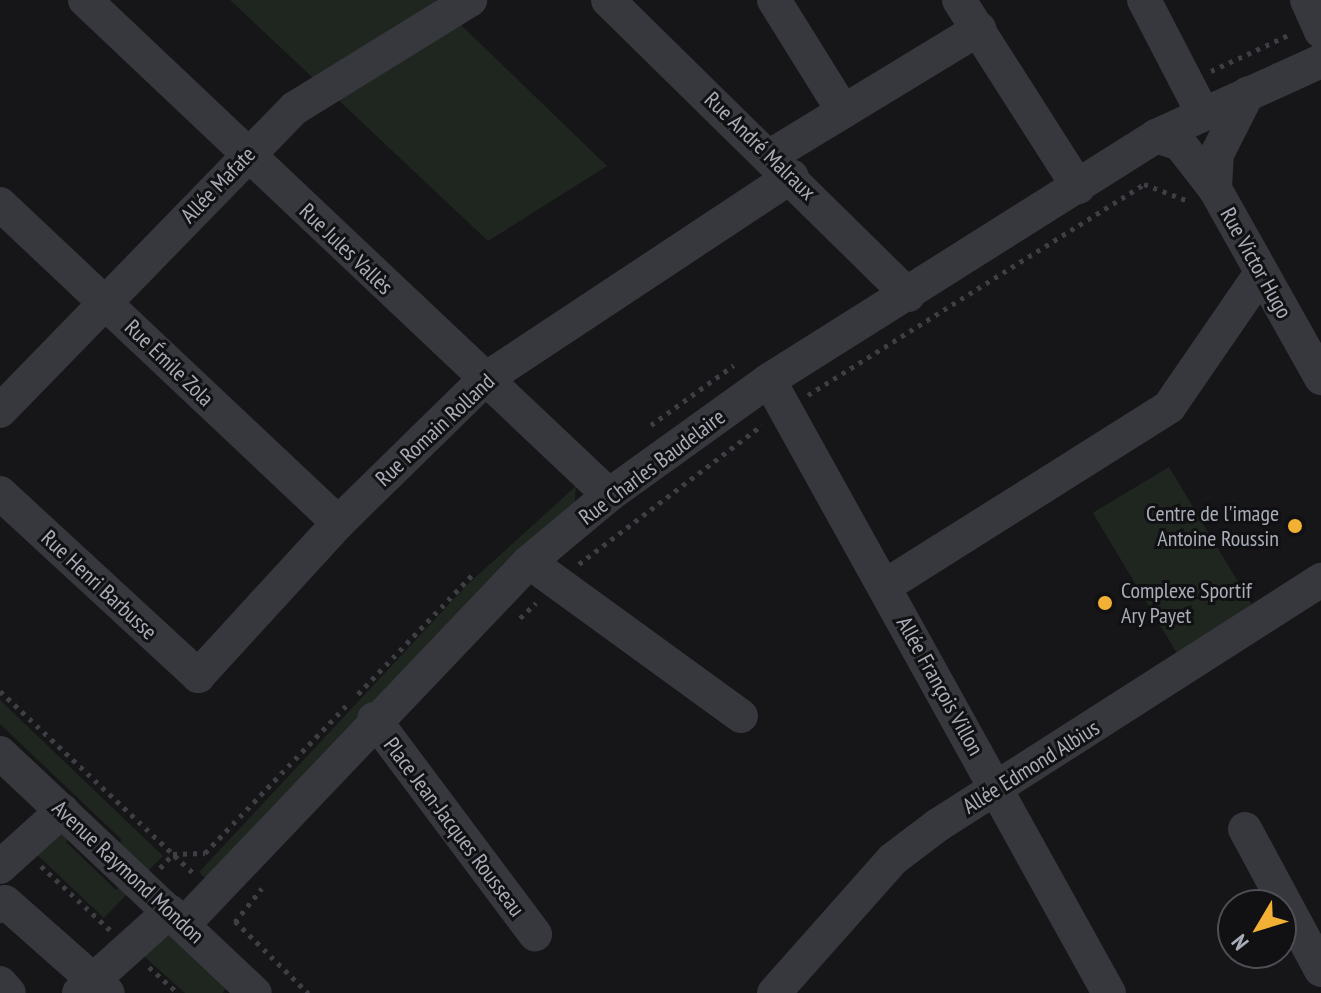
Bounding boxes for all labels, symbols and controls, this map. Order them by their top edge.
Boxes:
street label: Rue André Malraux [699,86,821,206]
street label: Allée Mafate [175,141,261,229]
street label: Rue Jules Vallès [294,198,398,300]
street label: Rue Victor Hugo [1215,203,1297,323]
street label: Rue Émile Zola [119,314,219,412]
street label: Rue Romain Rolland [370,368,500,492]
street label: Rue Charles Baudelaire [574,404,730,530]
place label: Centre de l'image Antoine Roussin [1146,500,1279,552]
marker: Centre de l'image Antoine Roussin [1286,517,1304,535]
street label: Rue Henri Barbusse [36,525,162,645]
place label: Complexe Sportif Ary Payet [1121,577,1252,628]
marker: Complexe Sportif Ary Payet [1096,594,1114,612]
street label: Allée François Villon [891,612,989,760]
street label: Allée Edmond Albius [958,714,1104,820]
street label: Place Jean-Jacques Rousseau [378,732,530,922]
street label: Avenue Raymond Mondon [47,795,209,949]
north arrow [1217,889,1297,969]
text: N [1225,929,1254,956]

